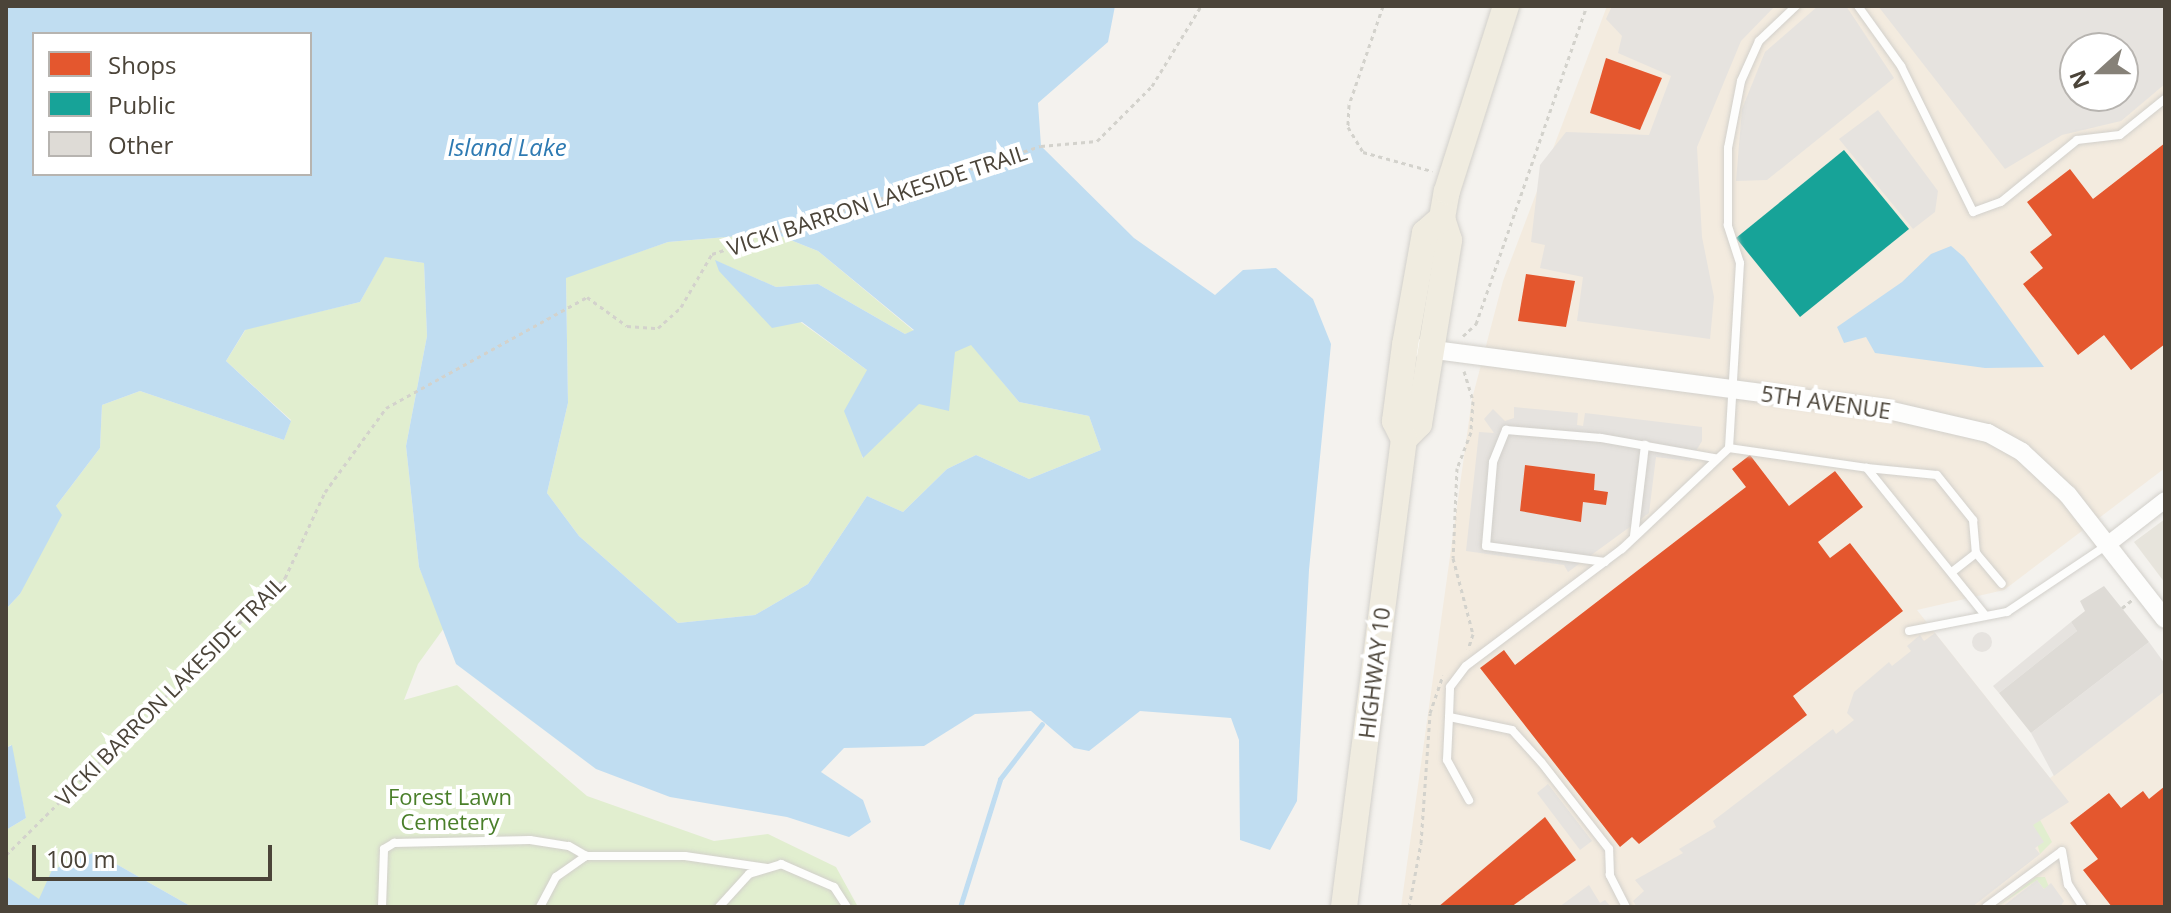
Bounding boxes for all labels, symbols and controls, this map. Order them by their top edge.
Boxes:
legend [32,32,312,176]
north arrow [2059,32,2139,112]
text: Shops [108,48,176,81]
text: N [2061,66,2096,94]
text: Public [108,88,175,121]
text: Other [108,128,173,161]
water label: Island Lake [447,133,567,161]
street label: VICKI BARRON LAKESIDE TRAIL [724,139,1030,261]
street label: 5TH AVENUE [1759,380,1893,424]
street label: VICKI BARRON LAKESIDE TRAIL [50,571,290,811]
street label: HIGHWAY 10 [1353,606,1395,740]
park label: Forest Lawn Cemetery [388,783,512,834]
scale bar [36,829,276,879]
text: 100 m [46,842,116,875]

